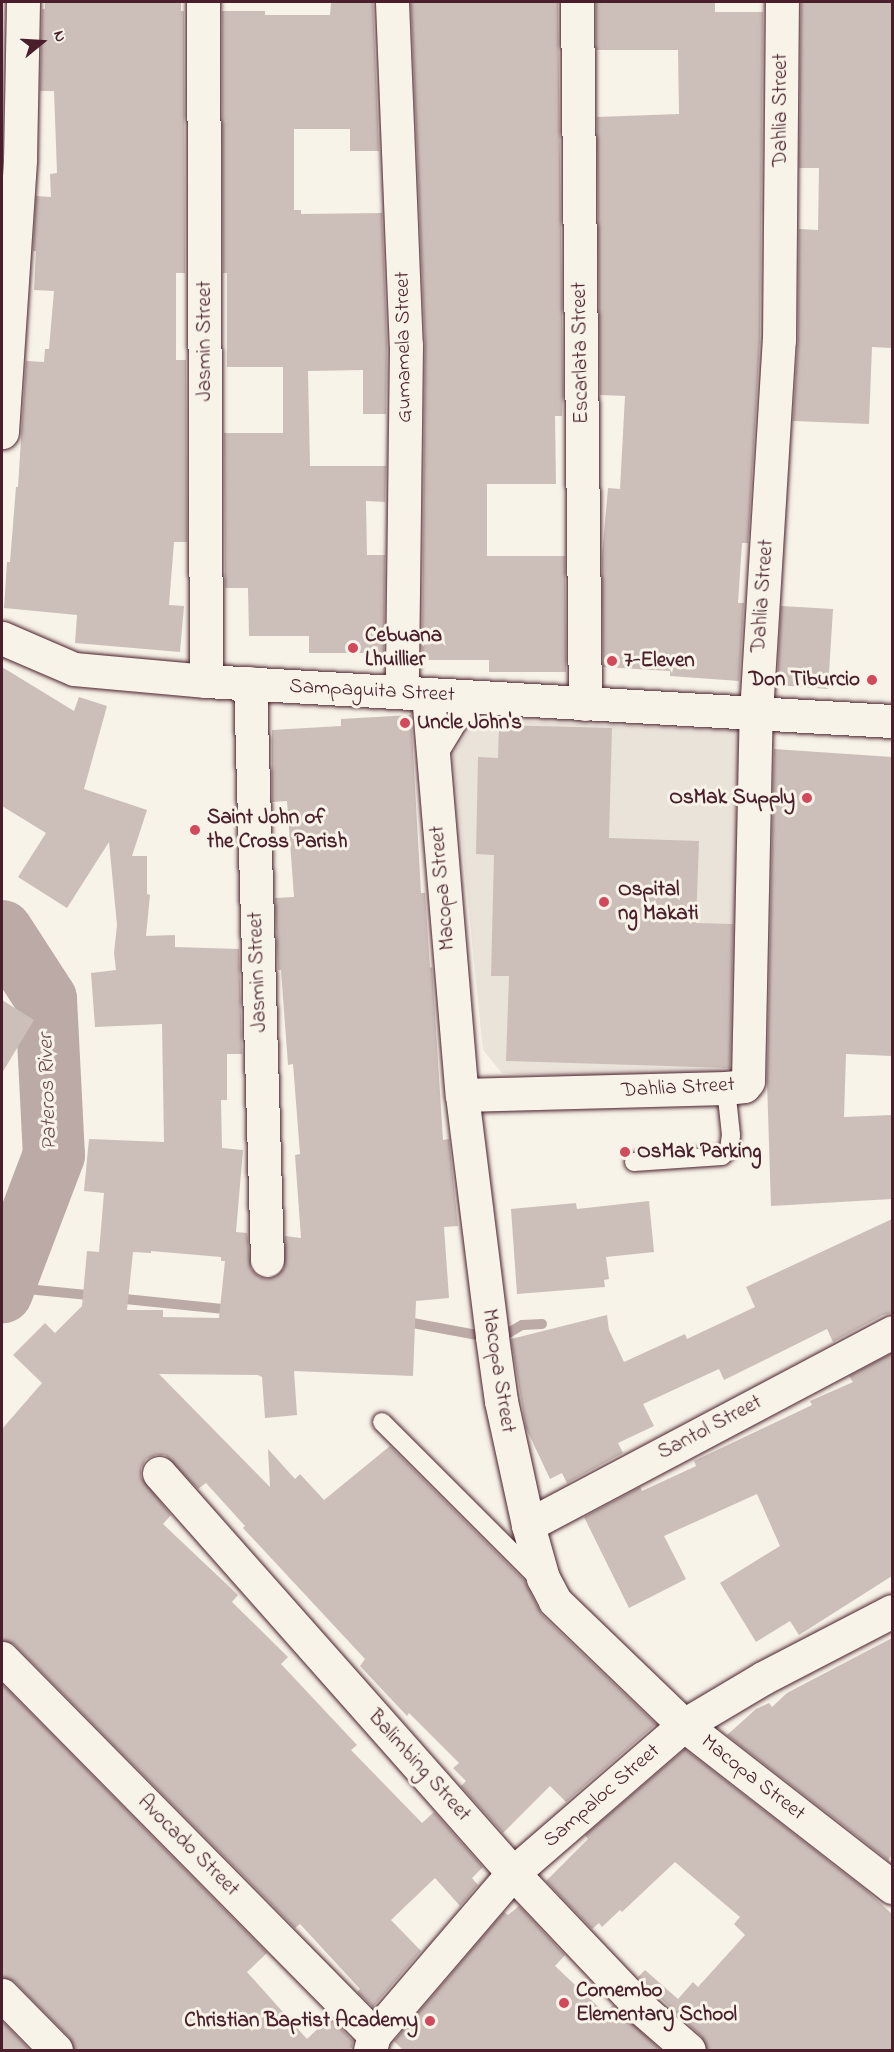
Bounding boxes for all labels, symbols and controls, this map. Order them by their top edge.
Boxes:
north arrow [12,12,72,72]
text: N [46,28,72,45]
street label: Dahlia Street [768,53,794,167]
street label: Gumamela Street [390,271,418,423]
street label: Jasmin Street [192,281,218,401]
street label: Escarlata Street [567,282,595,424]
street label: Dahlia Street [746,538,780,654]
place label: Cebuana Lhuillier [365,623,442,673]
marker: Cebuana Lhuillier [346,641,360,655]
place label: 7-Eleven [624,648,695,674]
marker: 7-Eleven [605,654,619,668]
place label: Don Tiburcio [749,667,860,693]
marker: Don Tiburcio [865,673,879,687]
street label: Sampaguita Street [289,674,455,708]
place label: Uncle John's [417,710,522,736]
marker: Uncle John's [398,716,412,730]
place label: OsMak Supply [669,785,795,811]
marker: OsMak Supply [800,791,814,805]
place label: Saint John of the Cross Parish [207,805,347,855]
marker: Saint John of the Cross Parish [188,823,202,837]
street label: Macopa Street [425,825,461,951]
place label: Ospital ng Makati [618,877,699,927]
marker: Ospital ng Makati [595,893,613,911]
street label: Jasmin Street [243,911,273,1033]
water label: Pateros River [34,1033,64,1151]
street label: Dahlia Street [621,1072,735,1104]
place label: OsMak Parking [637,1139,762,1165]
marker: OsMak Parking [618,1145,632,1159]
street label: Macopa Street [476,1307,520,1435]
street label: Santol Street [654,1390,766,1466]
street label: Balimbing Street [362,1705,476,1827]
street label: Macopa Street [696,1730,810,1826]
street label: Sampaloc Street [539,1739,665,1853]
street label: Avocado Street [132,1790,244,1902]
place label: Comembo Elementary School [576,1978,737,2028]
marker: Comembo Elementary School [557,1996,571,2010]
place label: Christian Baptist Academy [184,2008,418,2034]
marker: Christian Baptist Academy [423,2014,437,2028]

